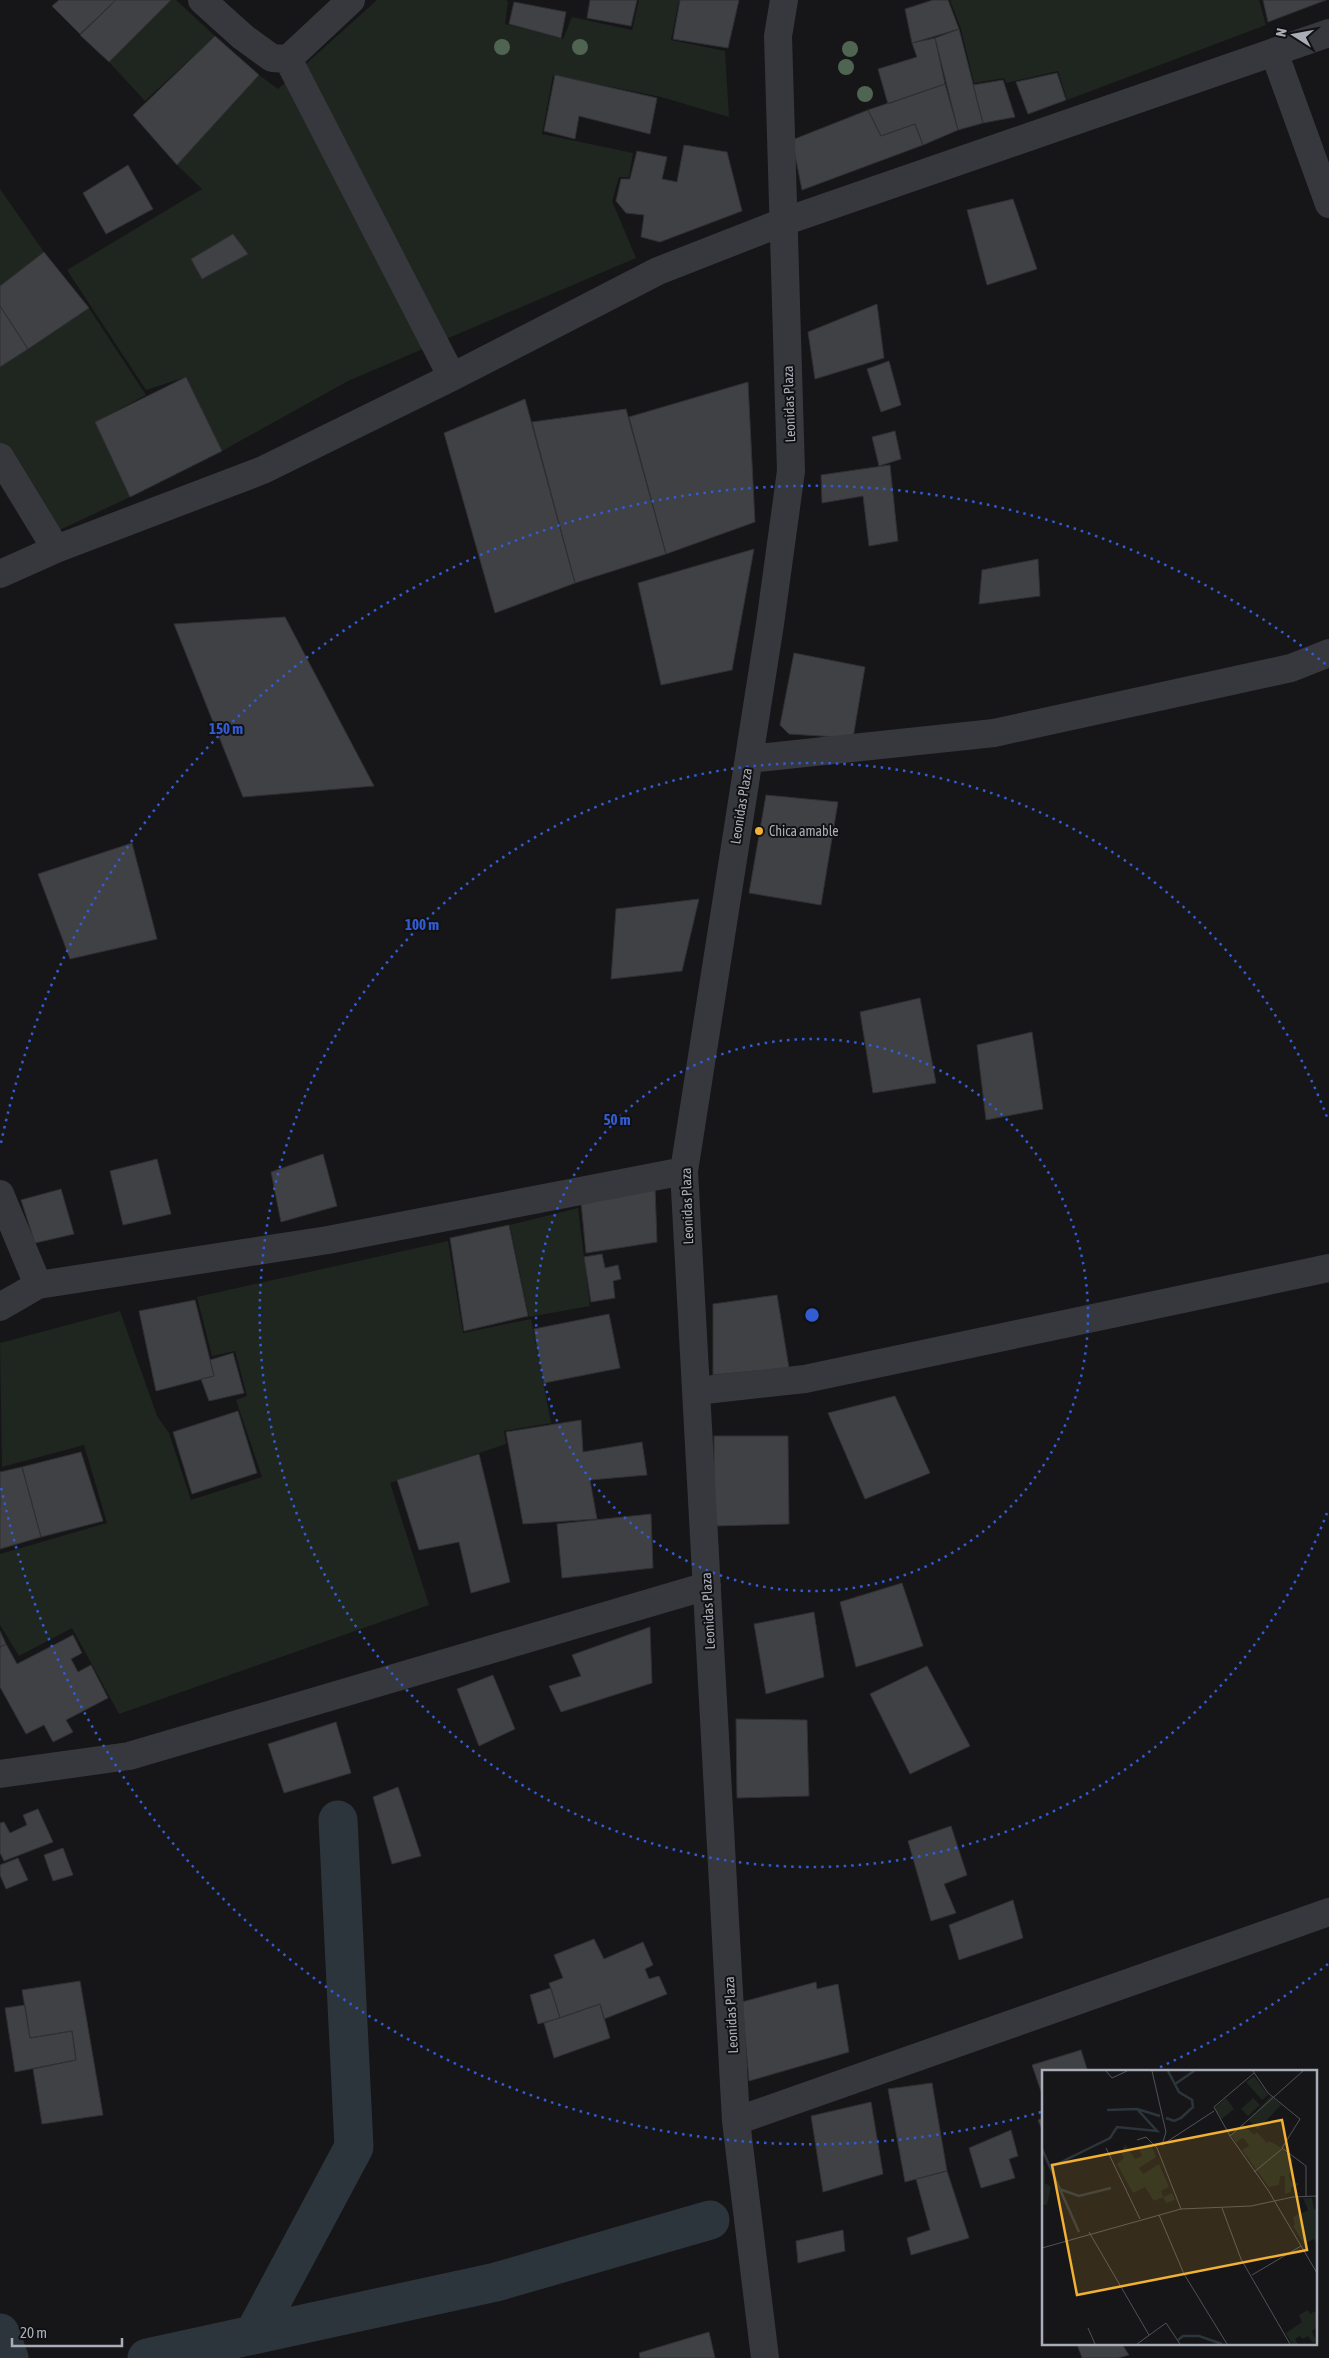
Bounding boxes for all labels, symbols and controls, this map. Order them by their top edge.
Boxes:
north arrow [1269,10,1319,60]
text: N [1273,27,1290,38]
street label: Leonidas Plaza [780,365,798,443]
text: 150 m [209,720,243,737]
street label: Leonidas Plaza [727,767,755,845]
place label: Chica amable [769,823,839,839]
marker: Chica amable [753,825,765,837]
text: 100 m [405,916,439,933]
text: 50 m [604,1111,631,1128]
street label: Leonidas Plaza [678,1167,696,1245]
centre of rings [803,1306,821,1324]
street label: Leonidas Plaza [698,1572,718,1650]
street label: Leonidas Plaza [721,1976,741,2054]
inset map [1042,2070,1316,2346]
scale bar [12,2316,122,2348]
text: 20 m [20,2324,47,2341]

